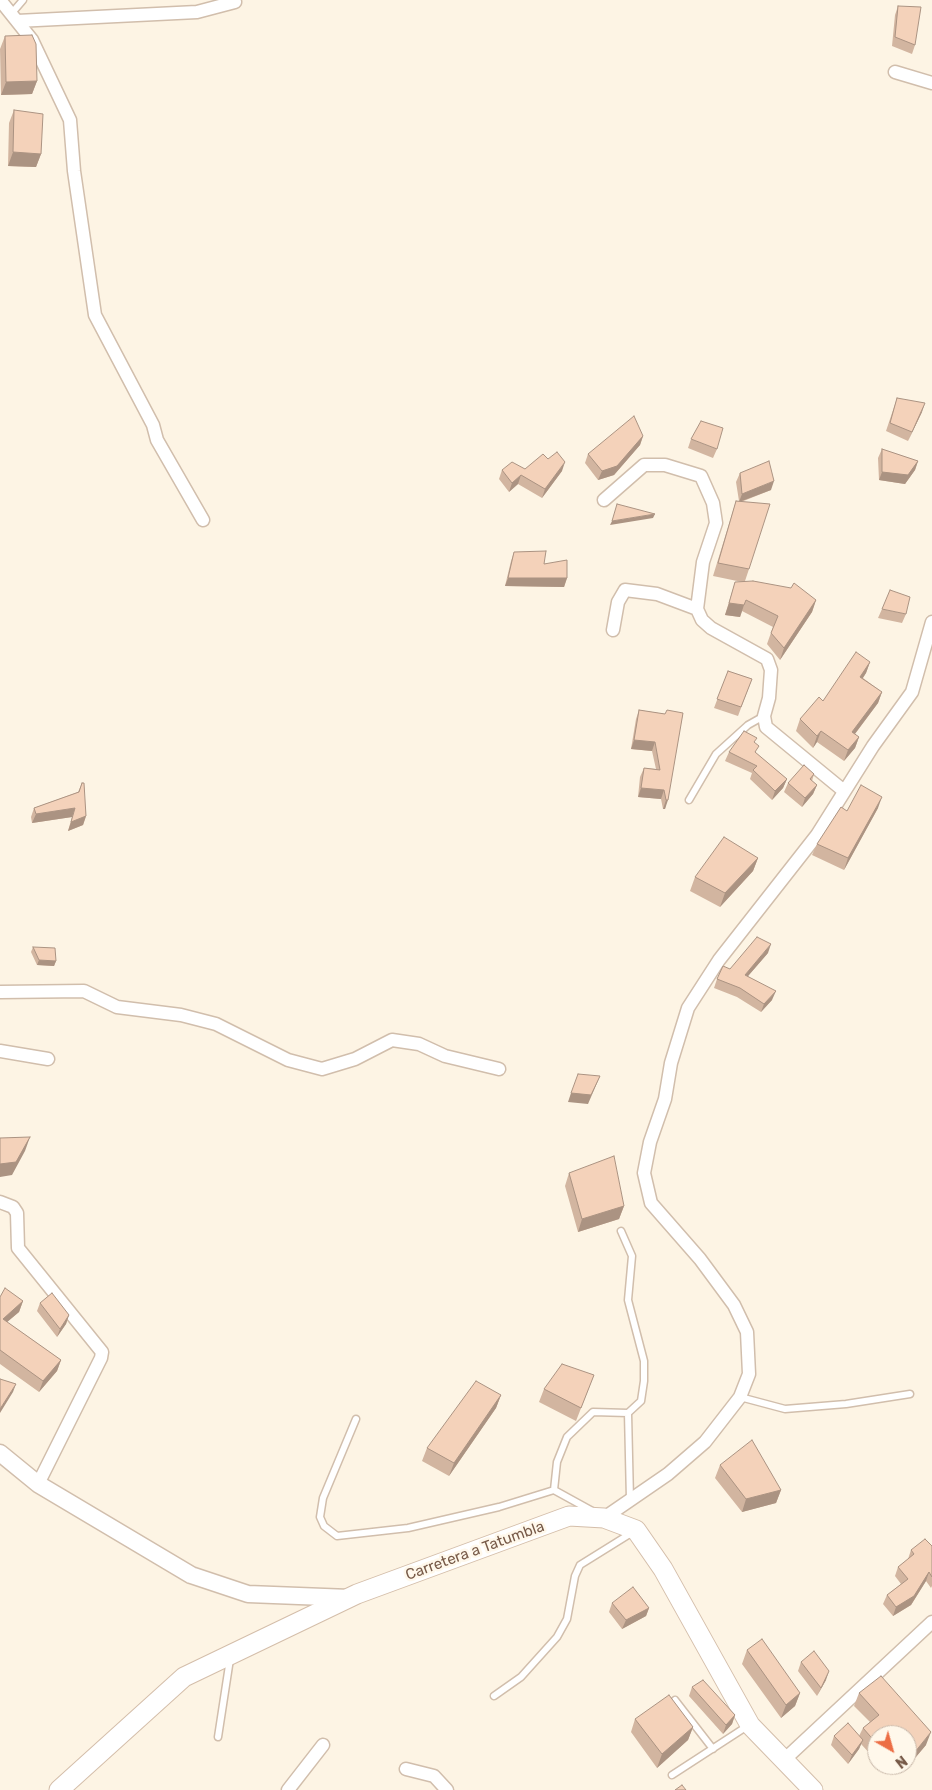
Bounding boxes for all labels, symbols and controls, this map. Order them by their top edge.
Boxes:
street label: Carretera a Tatumbla [403,1518,547,1584]
north arrow [867,1725,917,1775]
text: N [892,1752,910,1771]

